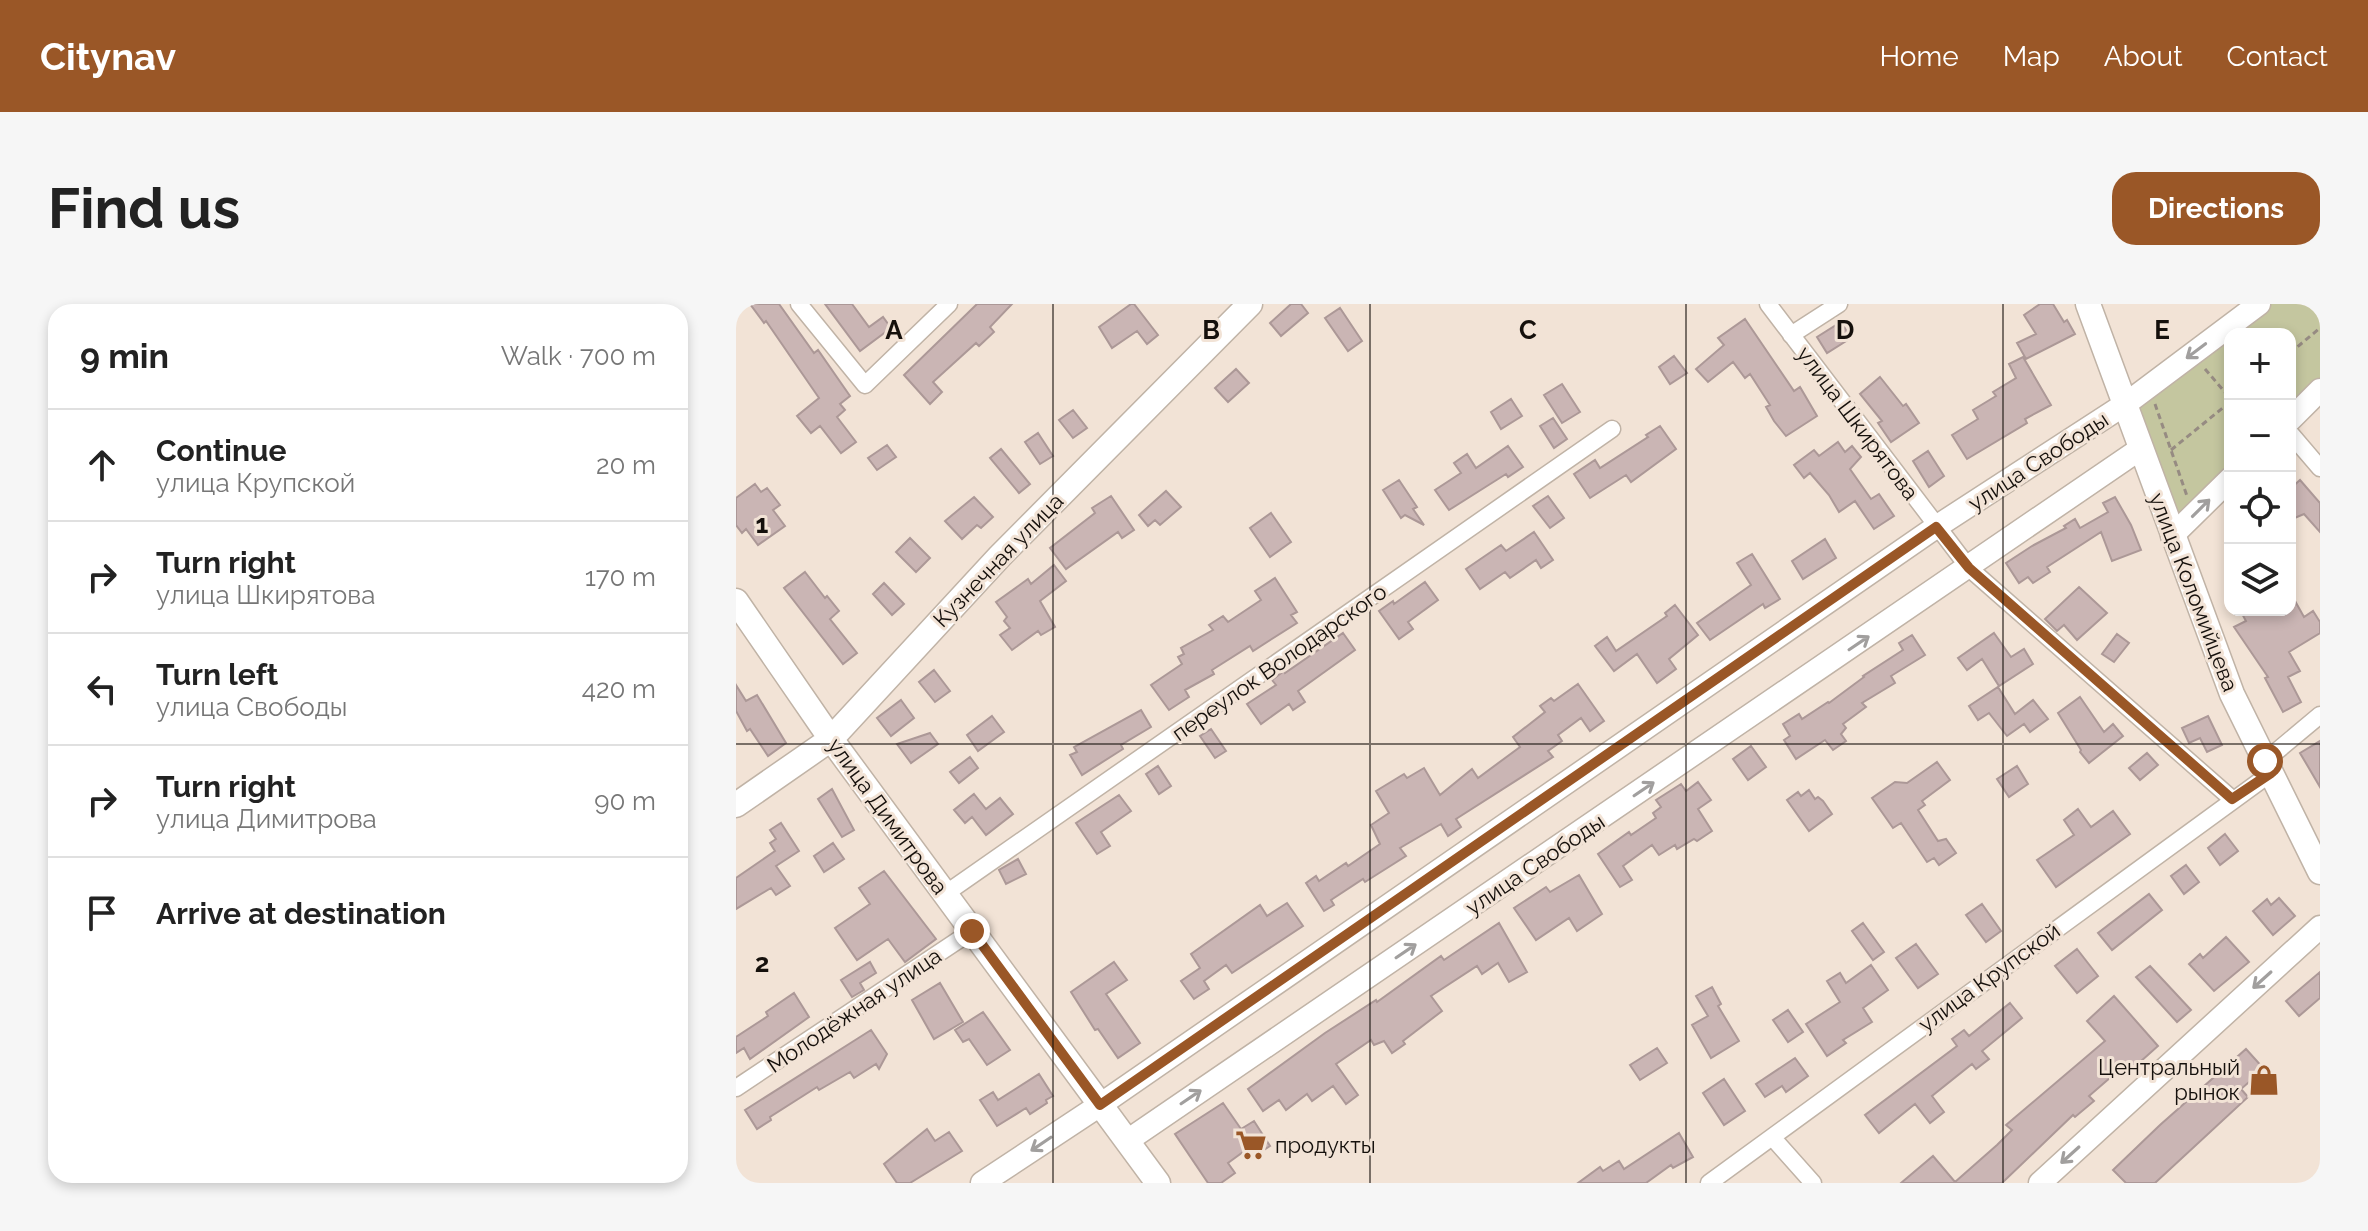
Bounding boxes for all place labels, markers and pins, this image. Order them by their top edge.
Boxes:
place label: Центральный рынок [2098,1054,2240,1105]
shop icon: Центральный рынок [2247,1063,2281,1097]
supermarket icon: продукты [1234,1128,1268,1162]
place label: продукты [1275,1132,1376,1158]

